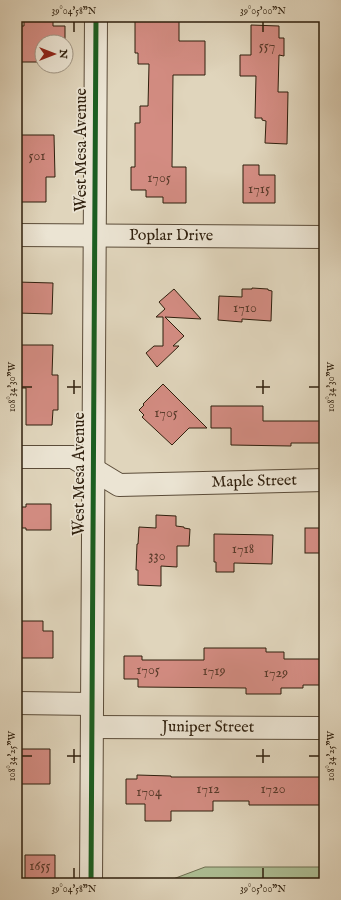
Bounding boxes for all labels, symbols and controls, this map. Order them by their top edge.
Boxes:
text: 39°04'58"N [51,5,97,18]
text: 39°05'00"N [240,5,286,18]
north arrow [34,34,74,74]
house number: 557 [259,37,275,55]
text: N [56,48,70,59]
street label: West Mesa Avenue [72,88,92,212]
house number: 501 [28,147,46,165]
house number: 1705 [147,169,171,187]
house number: 1715 [248,180,270,198]
street label: Poplar Drive [129,226,213,246]
house number: 1710 [233,299,257,317]
text: 108°34'30"W [6,361,19,412]
text: 108°34'30"W [325,361,338,412]
house number: 1705 [154,404,178,422]
street label: West Mesa Avenue [70,412,90,536]
street label: Maple Street [211,471,298,493]
house number: 1718 [232,540,254,558]
house number: 330 [148,547,166,565]
house number: 1705 [136,661,160,679]
house number: 1719 [202,662,226,680]
house number: 1729 [264,664,288,682]
street label: Juniper Street [160,717,255,738]
text: 108°34'25"W [6,731,19,781]
text: 108°34'25"W [325,731,338,781]
house number: 1712 [196,780,220,798]
house number: 1720 [260,780,286,798]
house number: 1704 [136,783,162,801]
house number: 1655 [29,857,51,875]
text: 39°04'58"N [51,883,97,896]
text: 39°05'00"N [240,883,286,896]

